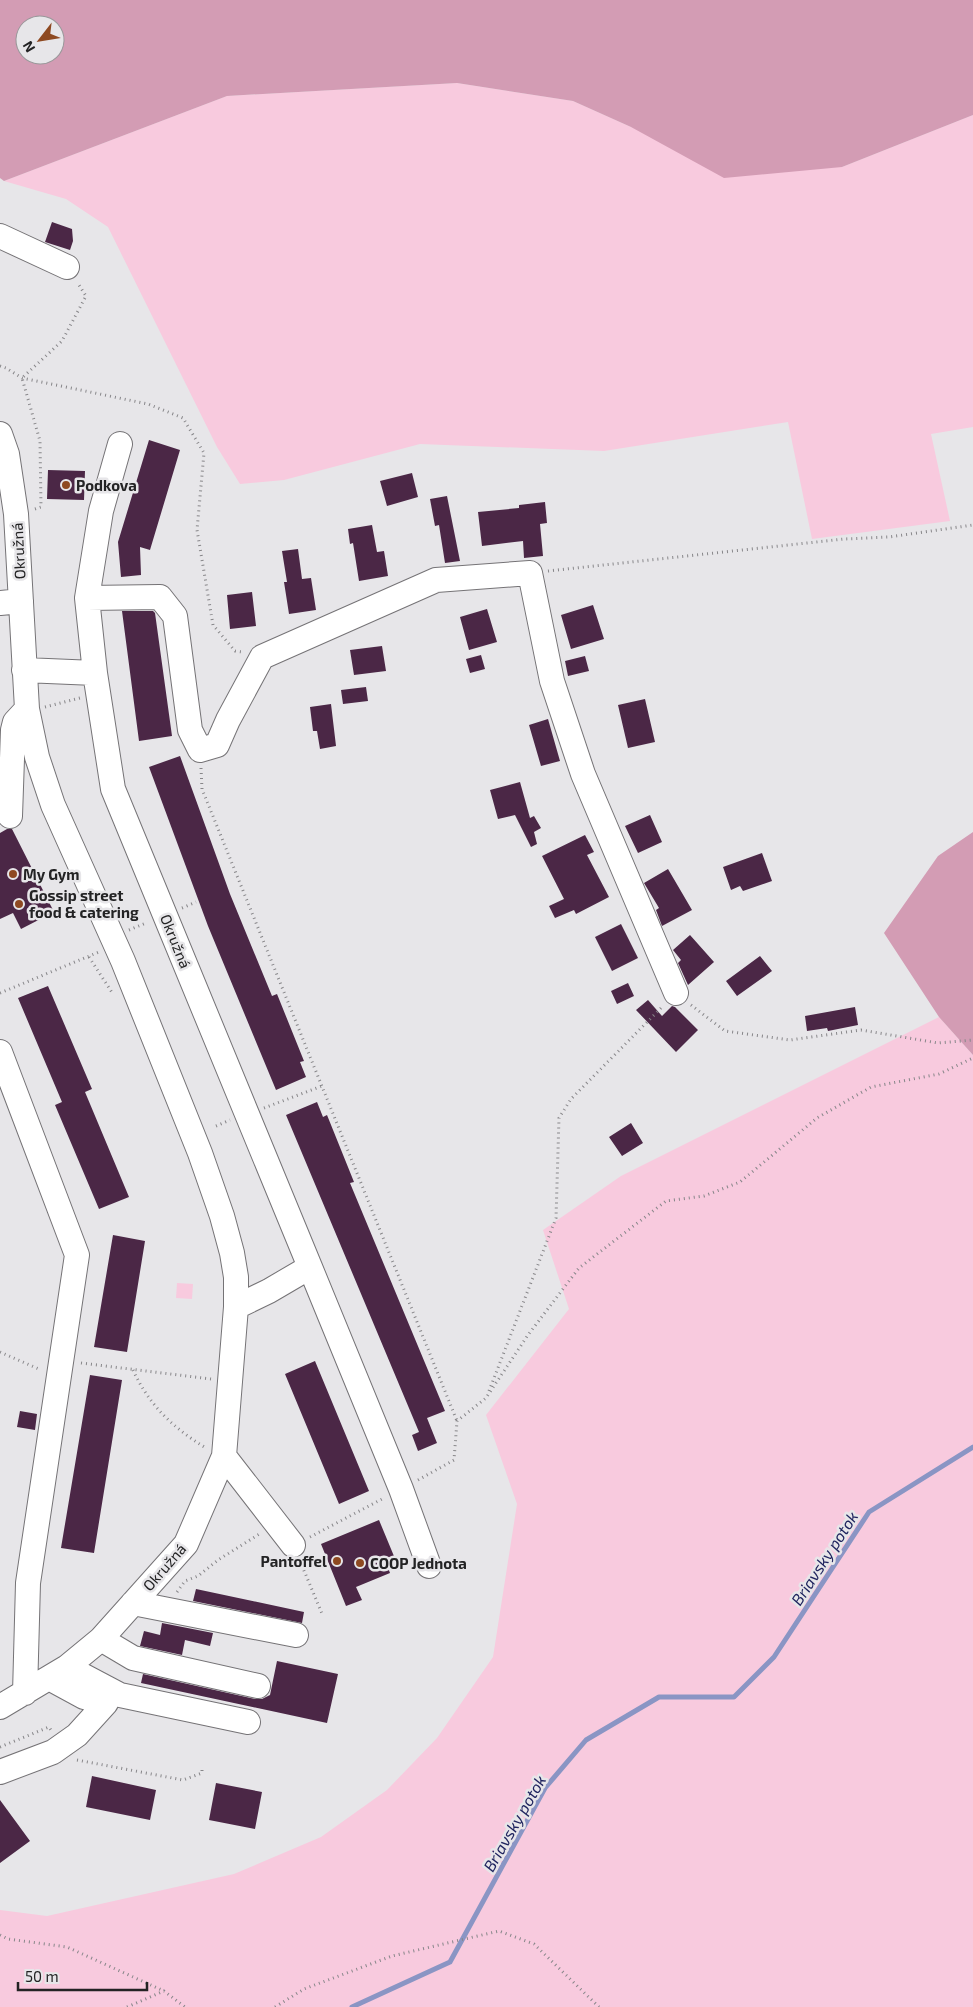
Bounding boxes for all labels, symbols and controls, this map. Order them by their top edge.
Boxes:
north arrow [15,15,65,65]
text: N [19,38,38,56]
place label: Podkova [76,476,137,494]
marker: Podkova [60,479,72,491]
street label: Okružná [8,522,28,580]
place label: My Gym [23,865,80,884]
marker: My Gym [7,868,19,880]
place label: Gossip street food & catering [29,886,139,921]
marker: Gossip street food & catering [13,898,25,910]
street label: Okružná [157,911,195,971]
water label: Briavsky potok [787,1508,862,1609]
street label: Okružná [139,1540,189,1594]
place label: Pantoffel [261,1552,327,1570]
place label: COOP Jednota [370,1554,467,1572]
marker: Pantoffel [331,1555,343,1567]
marker: COOP Jednota [354,1557,366,1569]
water label: Briavsky potok [479,1771,550,1875]
scale bar [18,1960,146,1992]
text: 50 m [25,1967,59,1985]

